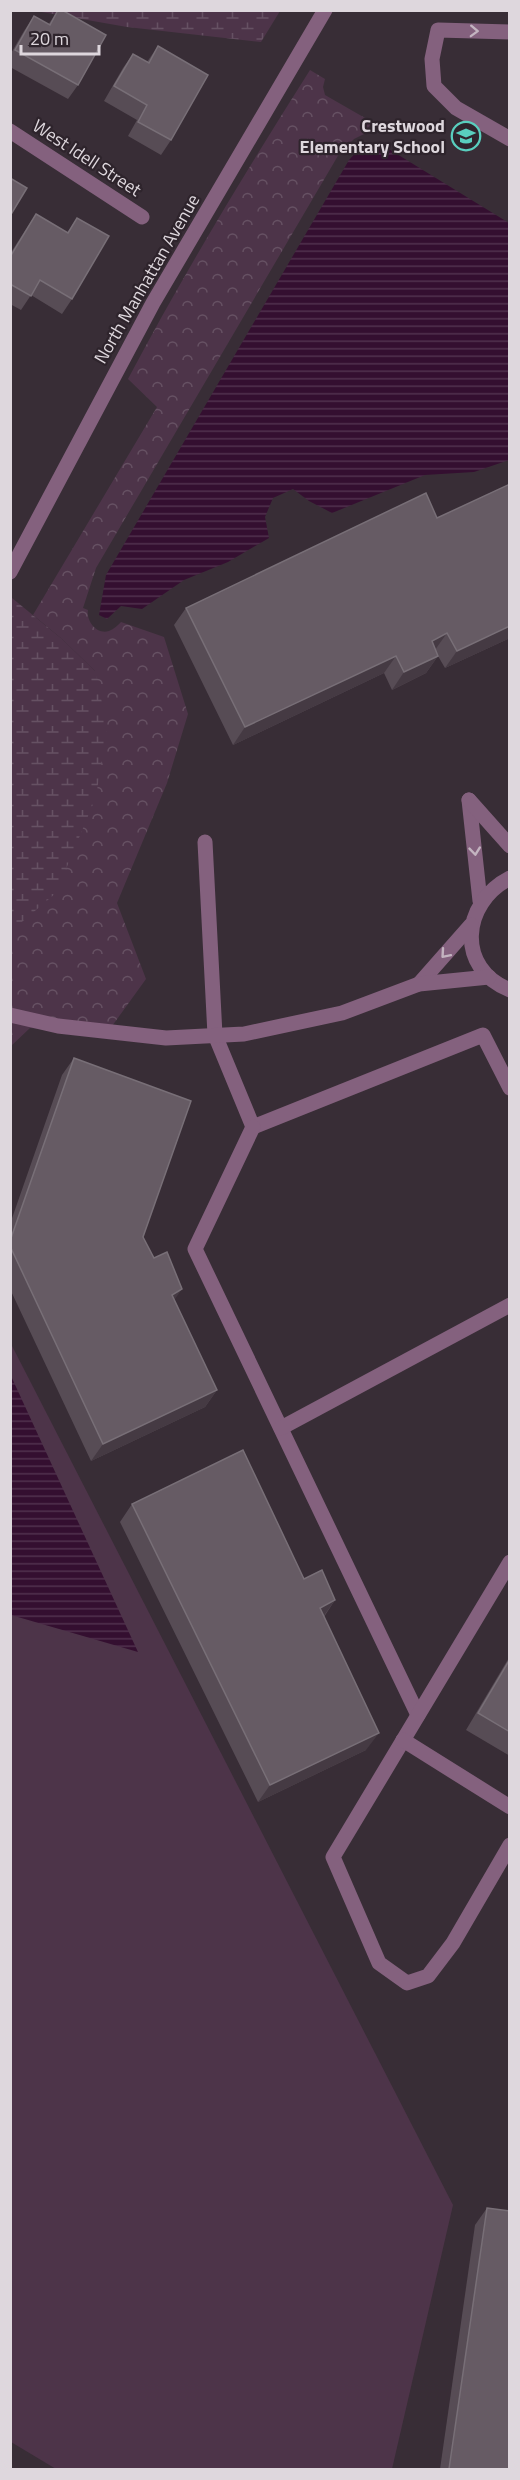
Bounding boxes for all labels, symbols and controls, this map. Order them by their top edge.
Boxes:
scale bar [21,18,99,56]
text: 20 m [30,25,69,52]
one-way arrow [469,25,478,38]
street label: West Idell Street [28,112,148,203]
place label: Crestwood Elementary School [300,112,445,160]
school or university icon: Crestwood Elementary School [450,120,482,152]
street label: North Manhattan Avenue [87,189,206,369]
one-way arrow [468,846,481,855]
one-way arrow [441,948,452,958]

